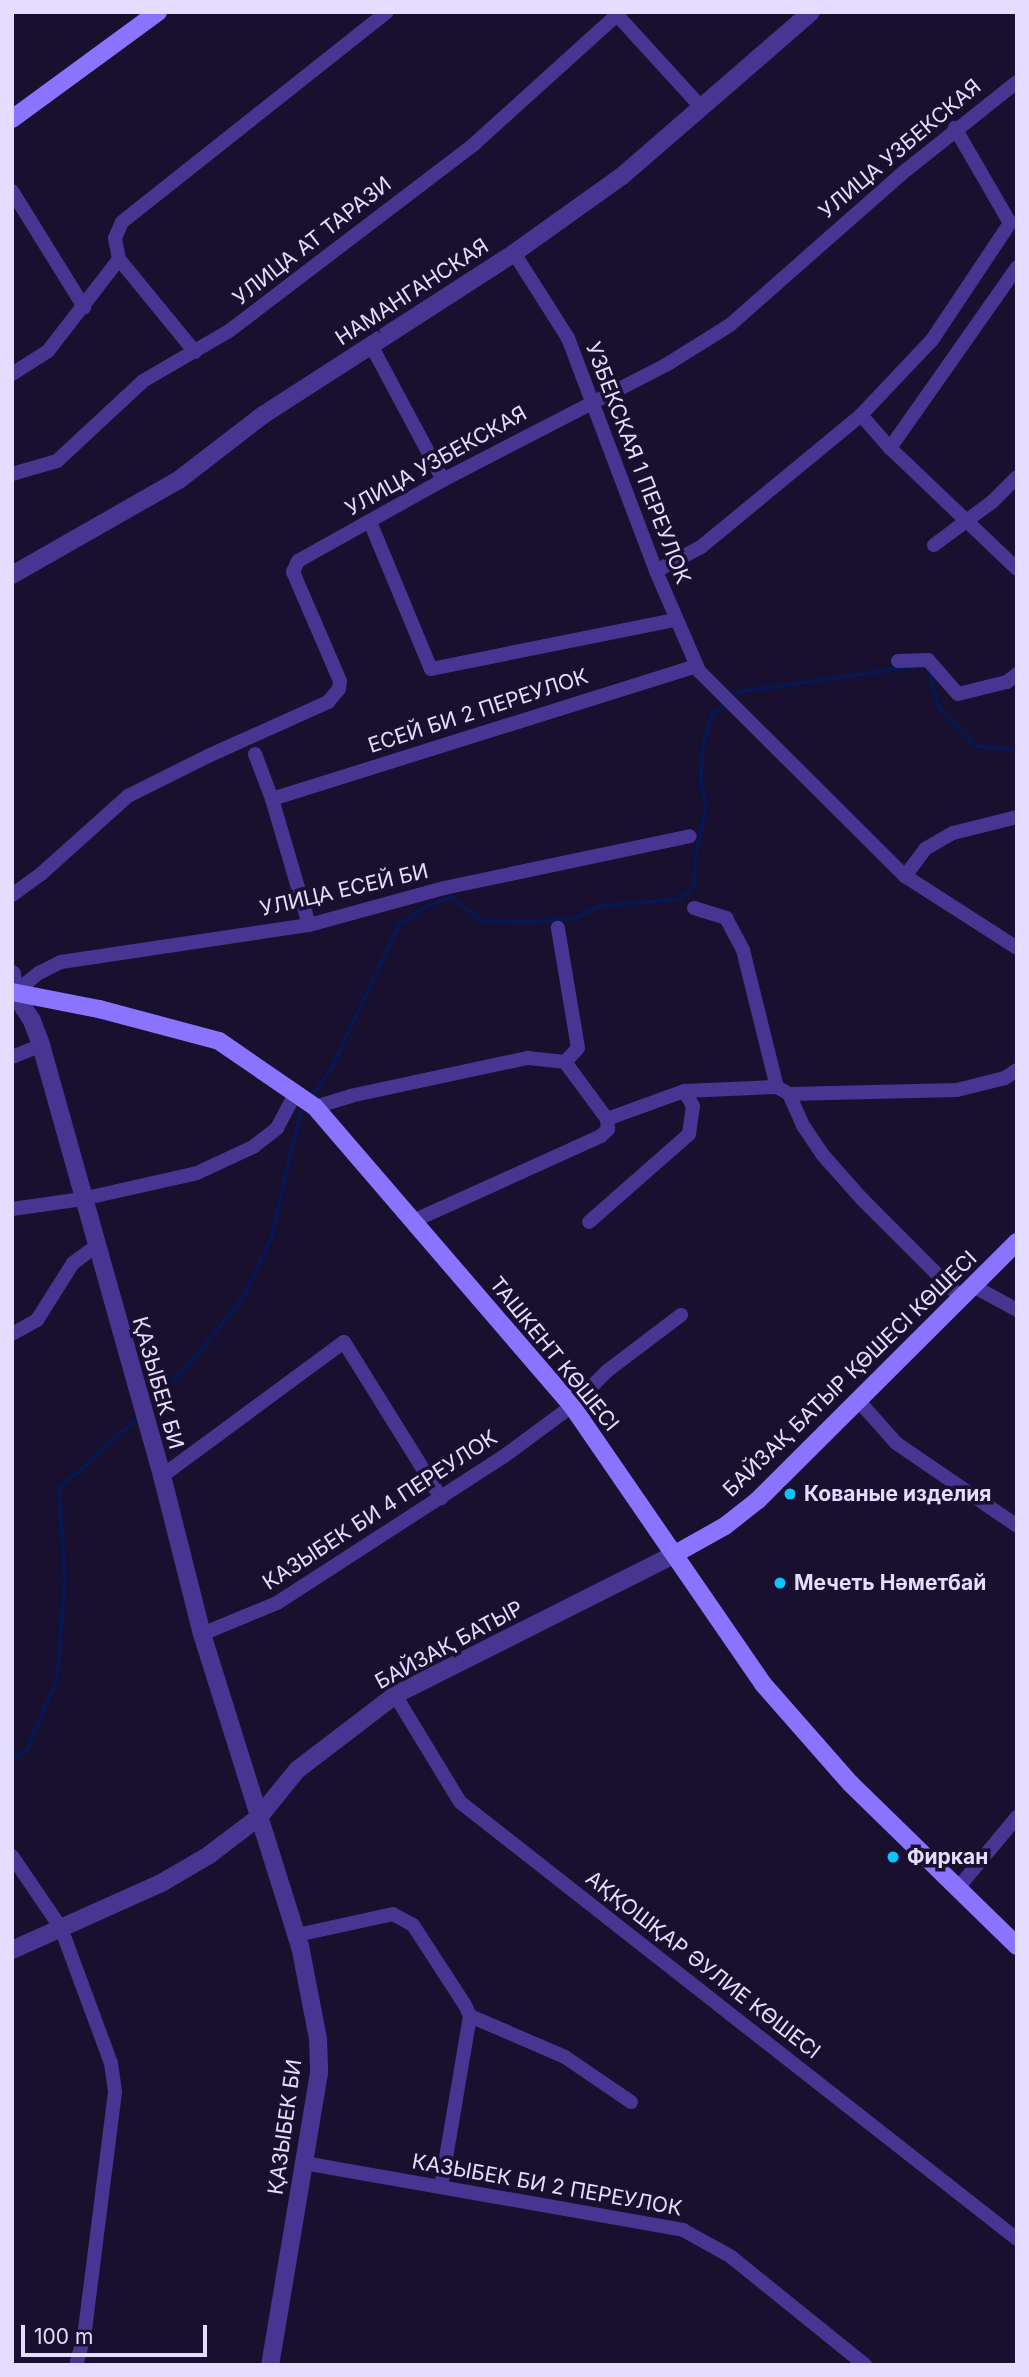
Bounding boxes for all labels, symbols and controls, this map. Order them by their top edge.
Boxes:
street label: УЛИЦА УЗБЕКСКАЯ [814,74,986,224]
street label: УЛИЦА АТ ТАРАЗИ [228,171,396,311]
street label: НАМАНГАНСКАЯ [331,233,493,351]
street label: УЗБЕКСКАЯ 1 ПЕРЕУЛОК [580,339,696,587]
street label: УЛИЦА УЗБЕКСКАЯ [341,401,531,521]
street label: ЕСЕЙ БИ 2 ПЕРЕУЛОК [365,664,591,758]
street label: УЛИЦА ЕСЕЙ БИ [257,858,431,922]
street label: БАЙЗАҚ БАТЫР ҚӨШЕСІ КӨШЕСІ [718,1246,982,1502]
street label: ТАШКЕНТ КӨШЕСІ [484,1272,624,1436]
street label: ҚАЗЫБЕК БИ [127,1314,189,1452]
street label: КАЗЫБЕК БИ 4 ПЕРЕУЛОК [258,1425,502,1595]
place label: Кованые изделия [804,1481,991,1507]
marker: Кованые изделия [782,1486,798,1502]
place label: Мечеть Нәметбай [794,1570,986,1596]
marker: Мечеть Нәметбай [772,1575,788,1591]
street label: БАЙЗАҚ БАТЫР [371,1595,527,1695]
place label: Фиркан [907,1844,988,1870]
marker: Фиркан [885,1849,901,1865]
street label: АҚҚОШҚАР ӘУЛИЕ КӨШЕСІ [581,1866,825,2064]
street label: ҚАЗЫБЕК БИ [263,2058,307,2196]
street label: КАЗЫБЕК БИ 2 ПЕРЕУЛОК [410,2149,684,2221]
scale bar [24,2310,210,2354]
text: 100 m [34,2324,93,2349]

